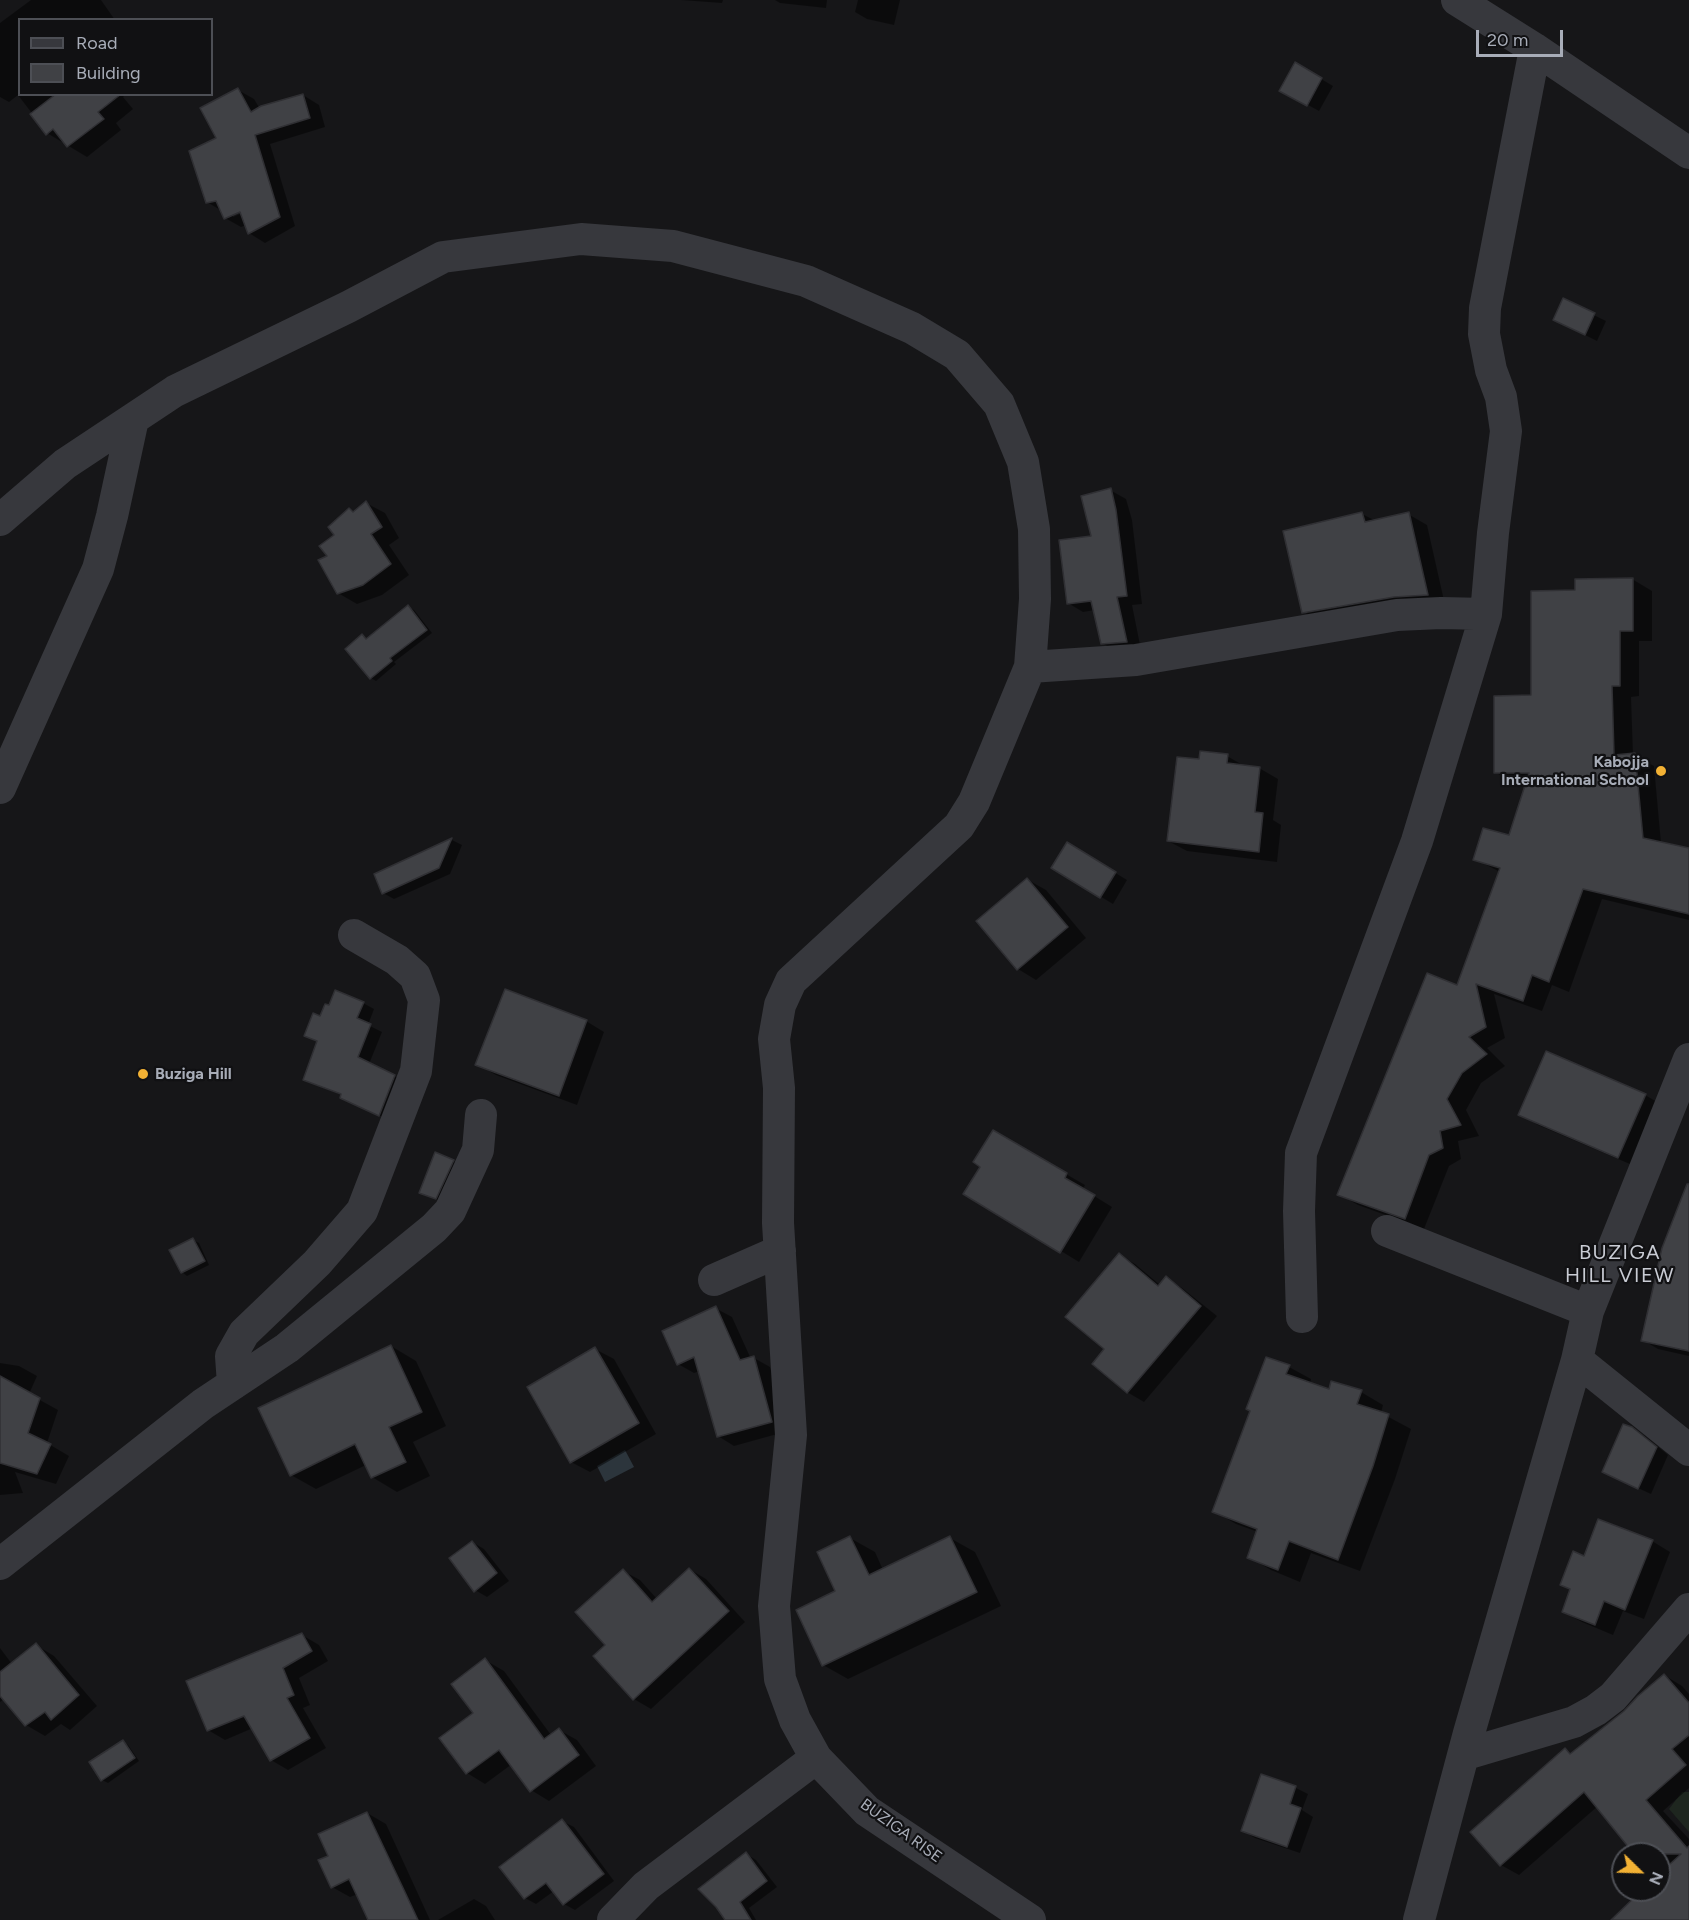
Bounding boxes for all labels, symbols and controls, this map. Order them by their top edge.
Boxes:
legend [18,18,213,96]
scale bar [1479,18,1566,56]
text: 20 m [1487,29,1528,51]
text: Road [76,32,117,54]
text: Building [76,62,141,84]
place label: Kabojja International School [1501,752,1649,790]
marker: Kabojja International School [1654,764,1668,778]
place label: Buziga Hill [155,1064,232,1084]
marker: Buziga Hill [136,1067,150,1081]
district label: BUZIGA HILL VIEW [1565,1241,1675,1288]
street label: BUZIGA RISE [856,1795,946,1867]
north arrow [1611,1842,1671,1902]
text: N [1645,1869,1667,1888]

